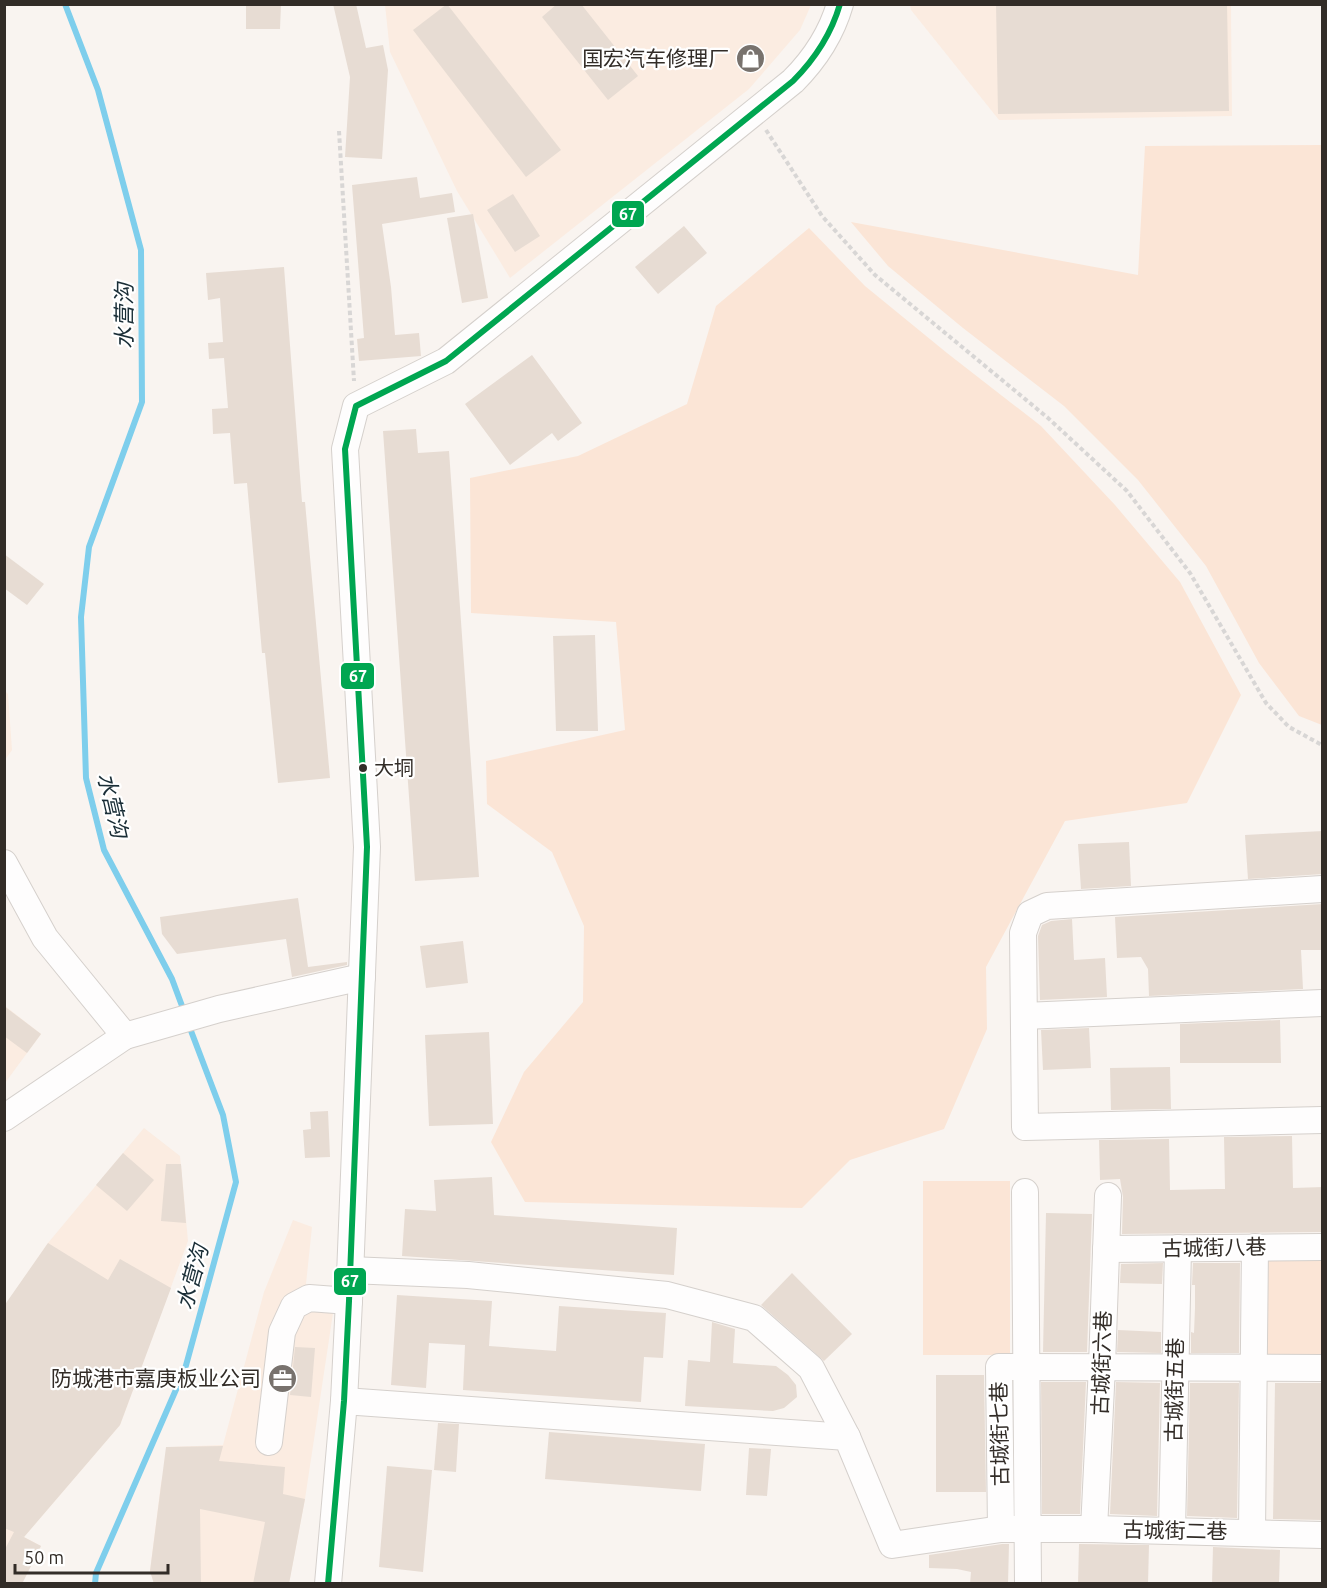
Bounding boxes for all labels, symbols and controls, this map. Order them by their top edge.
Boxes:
shop icon: 国宏汽车修理厂 [734,43,766,75]
place label: 国宏汽车修理厂 [582,46,729,70]
line badge: 67 [611,200,645,228]
text: 67 [619,205,637,223]
water label: 水营沟 [111,281,136,349]
line badge: 67 [340,662,375,690]
text: 67 [349,667,367,685]
place label: 大垌 [374,756,414,779]
marker: 大垌 [357,762,369,774]
water label: 水营沟 [94,770,134,842]
street label: 古城街八巷 [1161,1234,1267,1260]
water label: 水营沟 [171,1240,213,1312]
line badge: 67 [333,1267,367,1296]
text: 67 [341,1272,359,1290]
street label: 古城街六巷 [1087,1310,1115,1416]
street label: 古城街五巷 [1161,1337,1187,1443]
office icon: 防城港市嘉庚板业公司 [266,1363,298,1395]
place label: 防城港市嘉庚板业公司 [51,1366,261,1390]
street label: 古城街七巷 [986,1381,1012,1487]
street label: 古城街二巷 [1122,1517,1228,1543]
scale bar [15,1537,168,1575]
text: 50 m [24,1547,64,1567]

